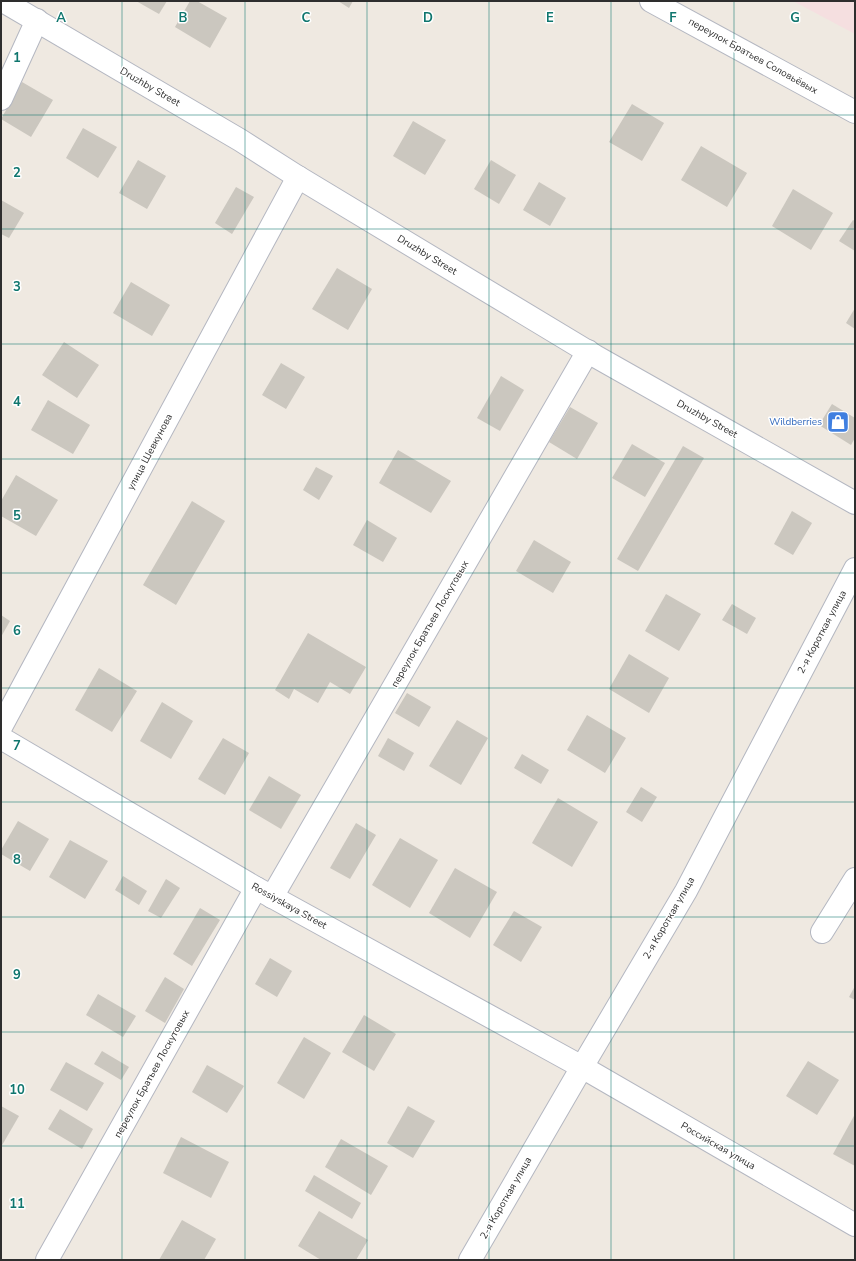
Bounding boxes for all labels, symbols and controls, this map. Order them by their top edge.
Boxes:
text: A [56,9,66,27]
text: B [179,9,188,27]
text: C [302,9,311,27]
text: D [423,9,433,27]
text: E [546,9,554,27]
text: F [669,9,677,27]
text: G [790,9,800,27]
street label: переулок Братьев Соловьёвых [686,15,821,98]
text: 1 [13,49,21,67]
street label: Druzhby Street [117,64,183,110]
text: 2 [13,164,21,182]
street label: Druzhby Street [394,232,460,279]
text: 3 [13,278,21,296]
text: 4 [13,393,21,411]
street label: Druzhby Street [674,396,740,442]
shop icon: Wildberries [825,409,851,435]
street label: улица Шевкунова [124,411,176,493]
place label: Wildberries [769,415,822,429]
text: 5 [13,507,21,525]
street label: переулок Братьев Лоскутовых [388,557,472,690]
street label: 2-я Короткая улица [794,588,850,676]
text: 6 [13,622,21,640]
text: 7 [13,737,21,755]
text: 8 [13,851,21,869]
street label: 2-я Короткая улица [640,874,698,962]
street label: Rossiyskaya Street [249,879,330,933]
text: 9 [13,966,21,984]
street label: переулок Братьев Лоскутовых [111,1007,193,1141]
text: 10 [9,1081,25,1099]
street label: Российская улица [678,1119,758,1173]
street label: 2-я Короткая улица [477,1154,535,1242]
text: 11 [9,1195,25,1213]

